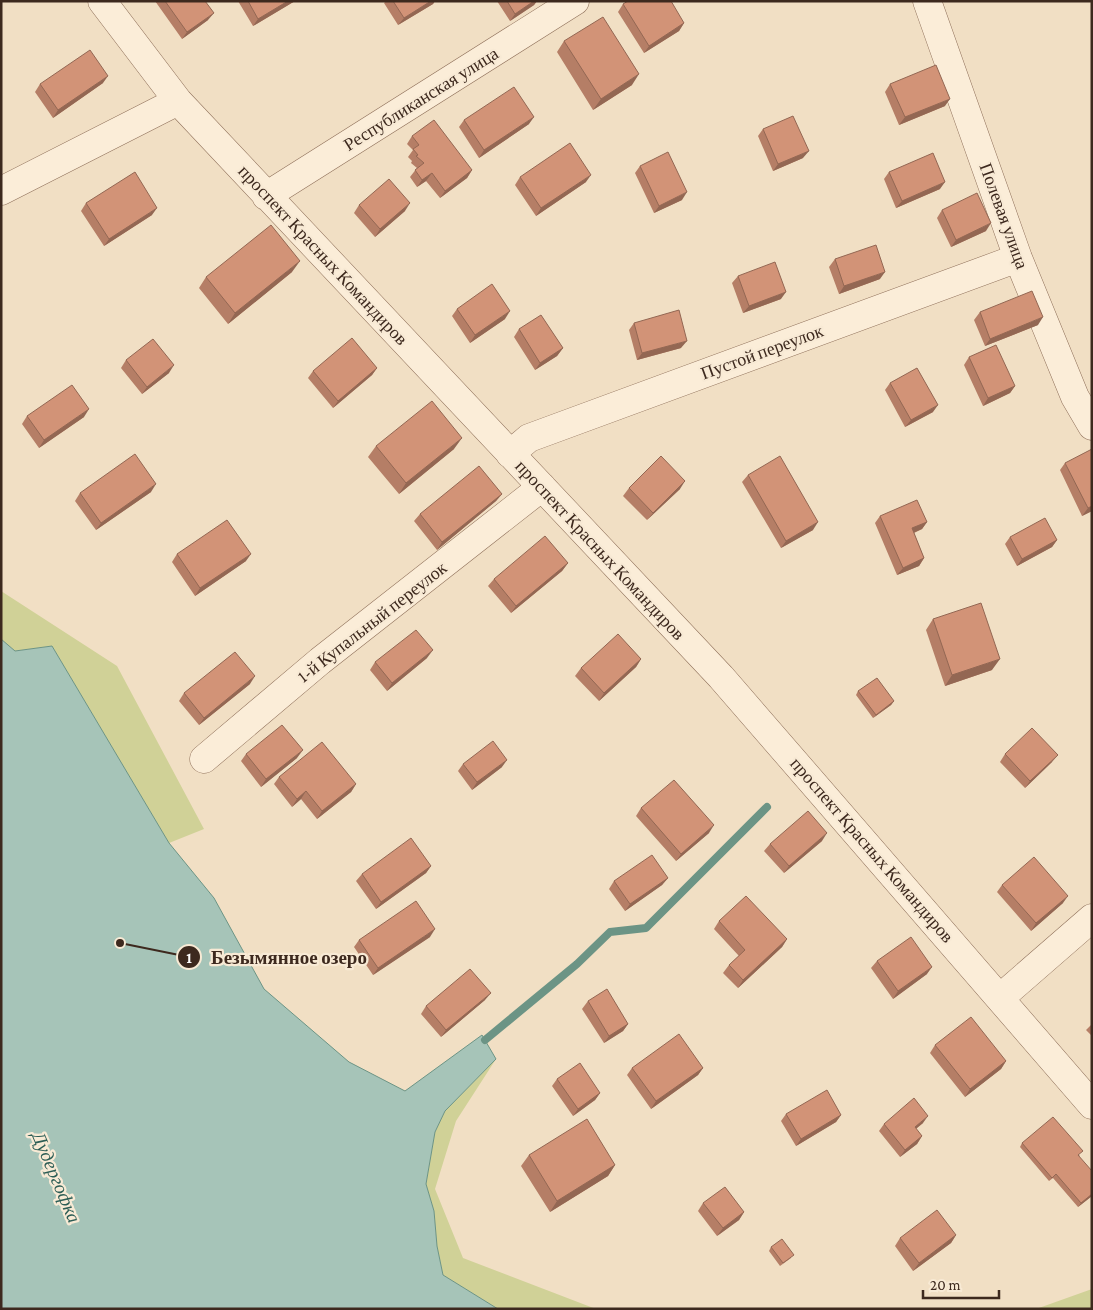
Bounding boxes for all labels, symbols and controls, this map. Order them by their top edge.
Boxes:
street label: Республиканская улица [340,43,502,155]
street label: Полевая улица [976,160,1032,272]
street label: проспект Красных Командиров [234,161,412,349]
street label: Пустой переулок [698,321,826,383]
street label: проспект Красных Командиров [511,456,689,644]
street label: 1-й Купальный переулок [293,557,451,687]
street label: проспект Красных Командиров [786,753,958,947]
callout: Безымянное озеро [177,940,377,974]
text: Безымянное озеро [211,947,367,968]
text: 1 [186,950,192,966]
water label: Дудергофка [27,1127,85,1226]
scale bar [923,1268,999,1300]
text: 20 m [930,1277,961,1293]

